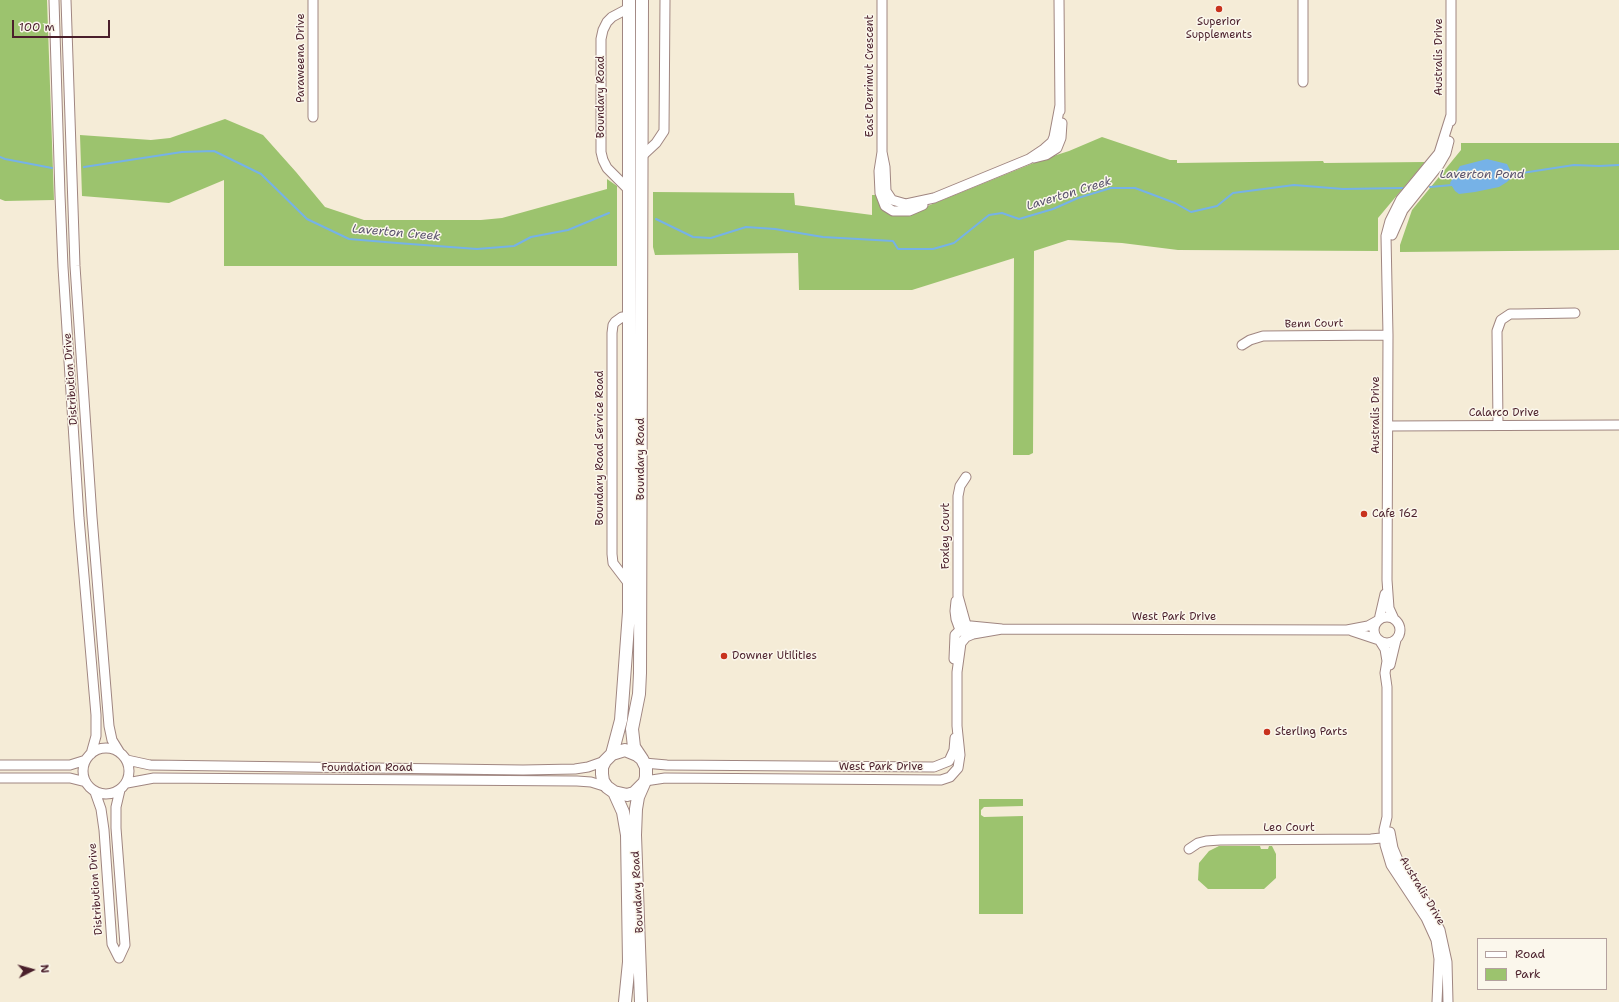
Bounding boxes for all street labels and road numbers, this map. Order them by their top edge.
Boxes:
street label: Paraweena Drive [294,13,308,103]
street label: East Derrimut Crescent [863,15,877,137]
street label: Australis Drive [1432,18,1446,96]
street label: Boundary Road [594,56,608,138]
street label: Benn Court [1284,317,1344,331]
street label: Distribution Drive [61,332,81,426]
street label: Boundary Road Service Road [593,371,607,525]
street label: Australis Drive [1369,376,1383,454]
street label: Calarco Drive [1469,406,1539,420]
street label: Boundary Road [634,418,648,500]
street label: Foxley Court [939,503,953,569]
street label: West Park Drive [1132,610,1216,624]
street label: West Park Drive [839,760,923,774]
street label: Foundation Road [321,761,413,775]
street label: Leo Court [1263,821,1315,835]
street label: Distribution Drive [86,842,106,936]
street label: Boundary Road [629,851,647,933]
street label: Australis Drive [1396,854,1448,928]

